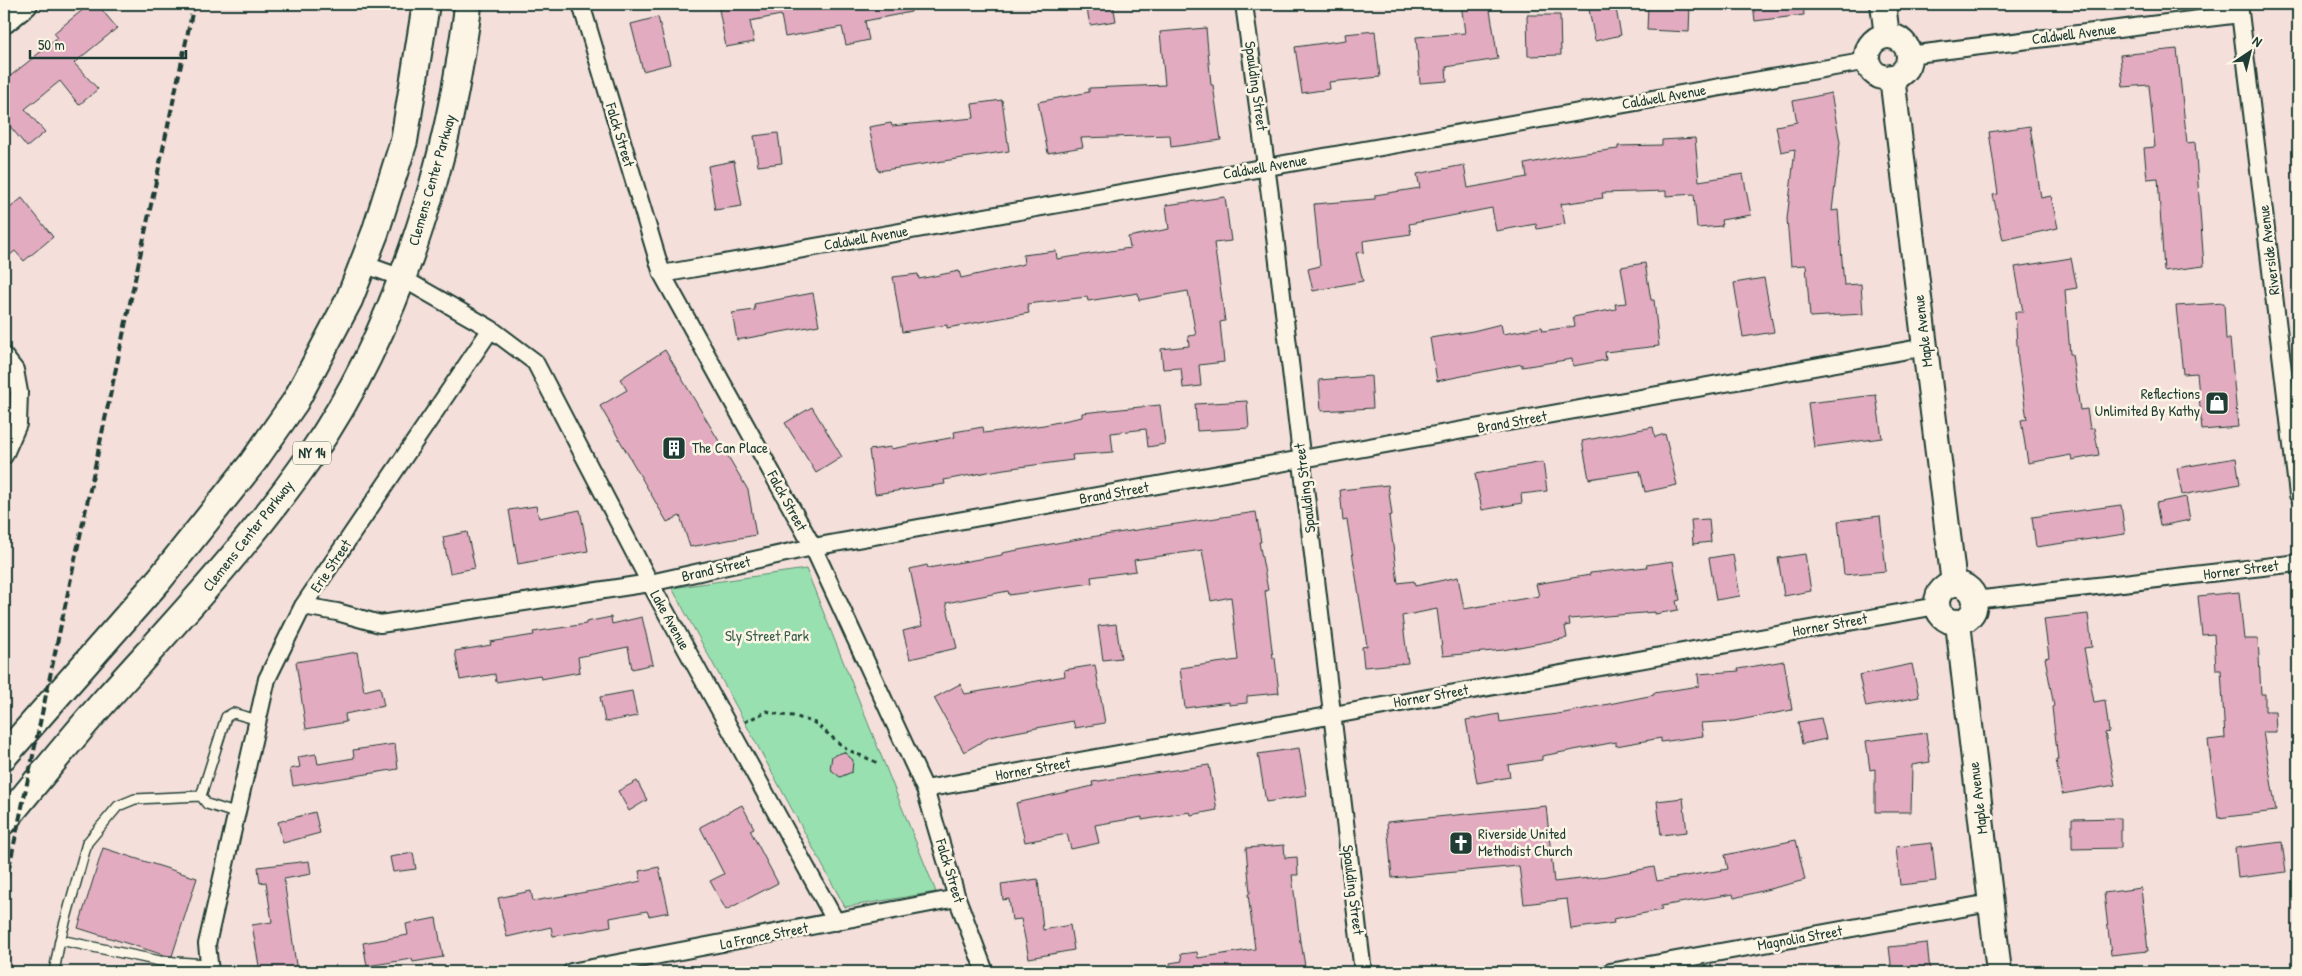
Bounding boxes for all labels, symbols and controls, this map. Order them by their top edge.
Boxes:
street label: Caldwell Avenue [2031,18,2117,49]
scale bar [30,28,186,60]
north arrow [2224,28,2274,78]
text: N [2249,31,2267,51]
text: 50 m [38,34,65,55]
street label: Spaulding Street [1240,40,1273,133]
street label: Caldwell Avenue [1620,79,1708,114]
street label: Falck Street [601,99,640,170]
street label: Clemens Center Parkway [403,112,460,248]
street label: Caldwell Avenue [1221,149,1309,184]
street label: Riverside Avenue [2253,204,2284,296]
street label: Caldwell Avenue [822,220,910,255]
street label: Maple Avenue [1908,294,1937,368]
place label: Reflections Unlimited By Kathy [2095,383,2200,421]
shop icon: Reflections Unlimited By Kathy [2204,390,2230,416]
street label: Brand Street [1475,405,1549,438]
building icon: The Can Place [661,435,687,461]
place label: The Can Place [692,437,768,458]
street label: Spaulding Street [1288,441,1320,534]
road number: NY 14 [293,442,331,464]
street label: Falck Street [762,466,813,535]
street label: Clemens Center Parkway [197,476,298,596]
street label: Brand Street [1077,476,1151,509]
street label: Erie Street [305,534,357,597]
street label: Brand Street [679,550,753,587]
street label: Horner Street [2202,554,2281,585]
street label: Lake Avenue [645,586,695,653]
street label: Horner Street [1791,607,1870,641]
park label: Sly Street Park [725,625,809,646]
street label: Horner Street [1392,678,1471,712]
street label: Horner Street [994,751,1073,785]
street label: Maple Avenue [1963,761,1992,835]
place label: Riverside United Methodist Church [1478,823,1572,861]
church icon: Riverside United Methodist Church [1448,830,1474,856]
street label: Falck Street [931,835,970,906]
street label: Spaulding Street [1338,844,1370,937]
street label: La France Street [718,917,810,954]
street label: Magnolia Street [1756,920,1845,955]

